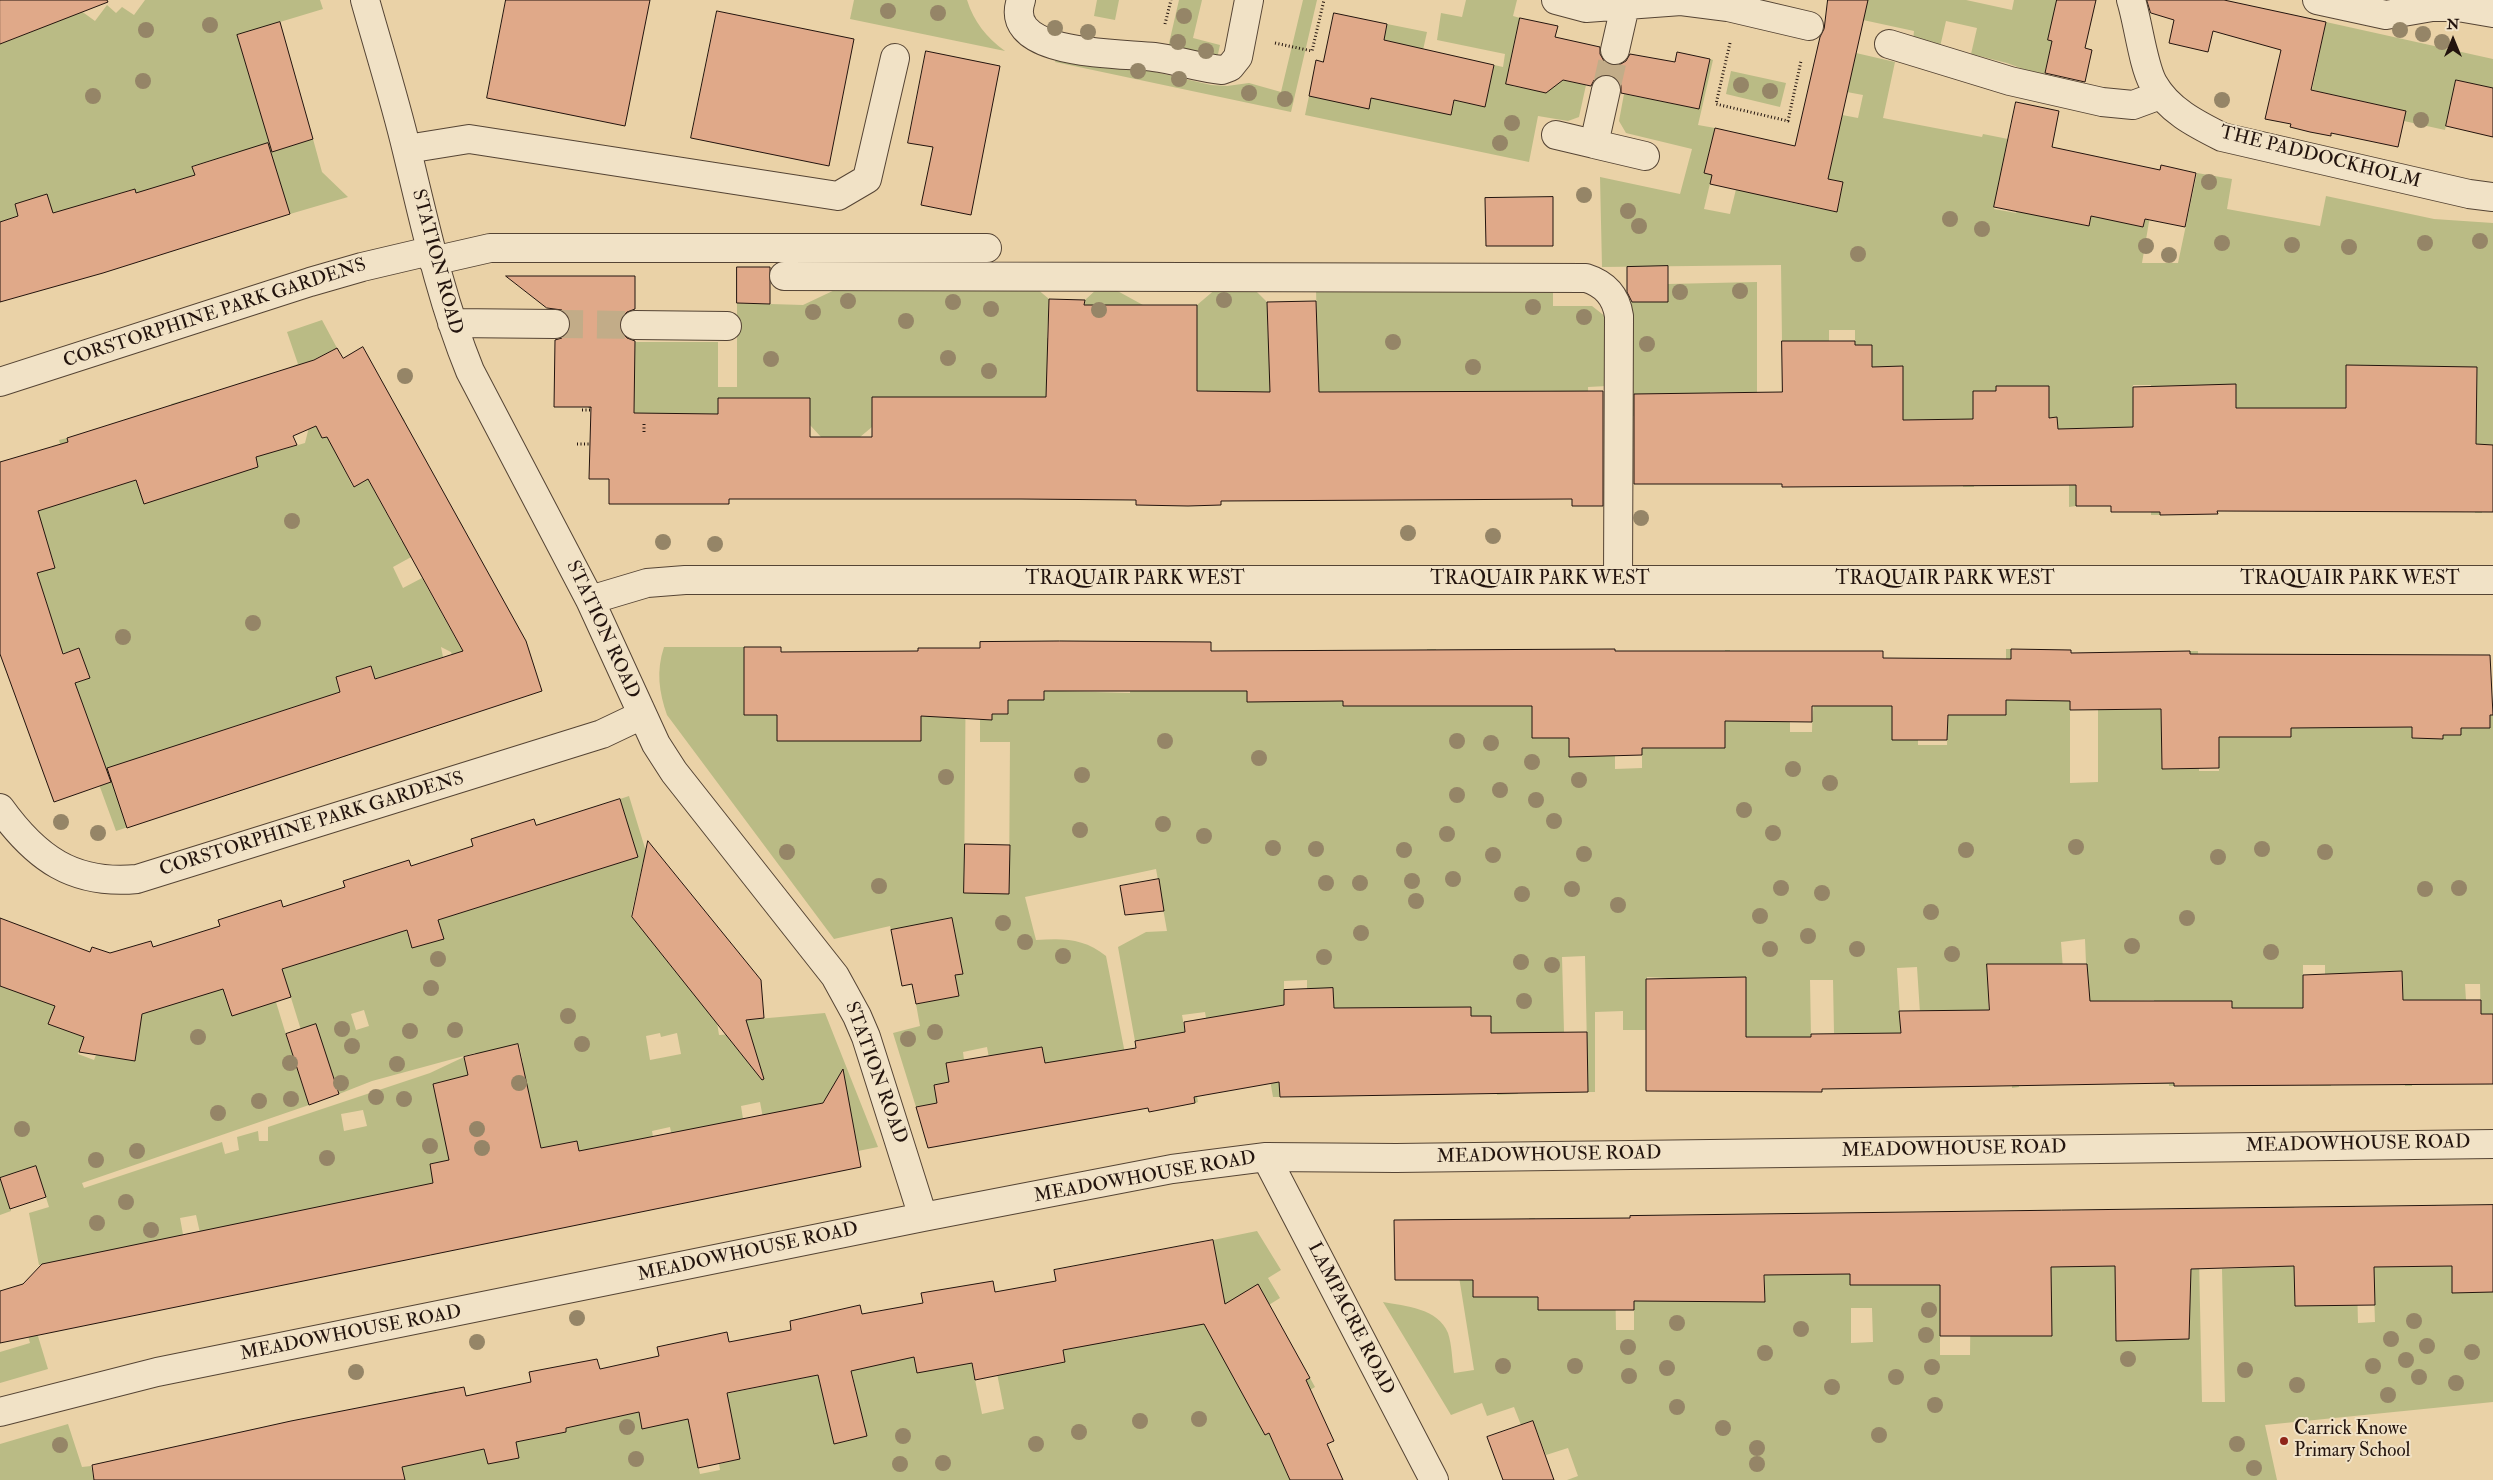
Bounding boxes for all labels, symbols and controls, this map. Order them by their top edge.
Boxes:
north arrow [2428,15,2478,65]
text: N [2447,16,2459,33]
street label: THE PADDOCKHOLM [2217,122,2423,194]
street label: STATION ROAD [406,187,466,337]
street label: CORSTORPHINE PARK GARDENS [61,254,369,374]
street label: STATION ROAD [560,558,644,702]
street label: TRAQUAIR PARK WEST [1025,569,1245,591]
street label: TRAQUAIR PARK WEST [1430,569,1650,591]
street label: TRAQUAIR PARK WEST [1835,569,2055,591]
street label: TRAQUAIR PARK WEST [2240,569,2460,591]
street label: CORSTORPHINE PARK GARDENS [157,768,467,882]
street label: STATION ROAD [839,999,911,1147]
street label: MEADOWHOUSE ROAD [2245,1132,2471,1158]
street label: MEADOWHOUSE ROAD [1841,1137,2067,1163]
street label: MEADOWHOUSE ROAD [1436,1143,1662,1169]
street label: MEADOWHOUSE ROAD [1032,1147,1258,1209]
street label: MEADOWHOUSE ROAD [636,1218,860,1288]
street label: LAMPACRE ROAD [1302,1239,1398,1399]
street label: MEADOWHOUSE ROAD [238,1301,464,1367]
place label: Carrick Knowe Primary School [2294,1419,2410,1463]
marker: Carrick Knowe Primary School [2278,1435,2290,1447]

